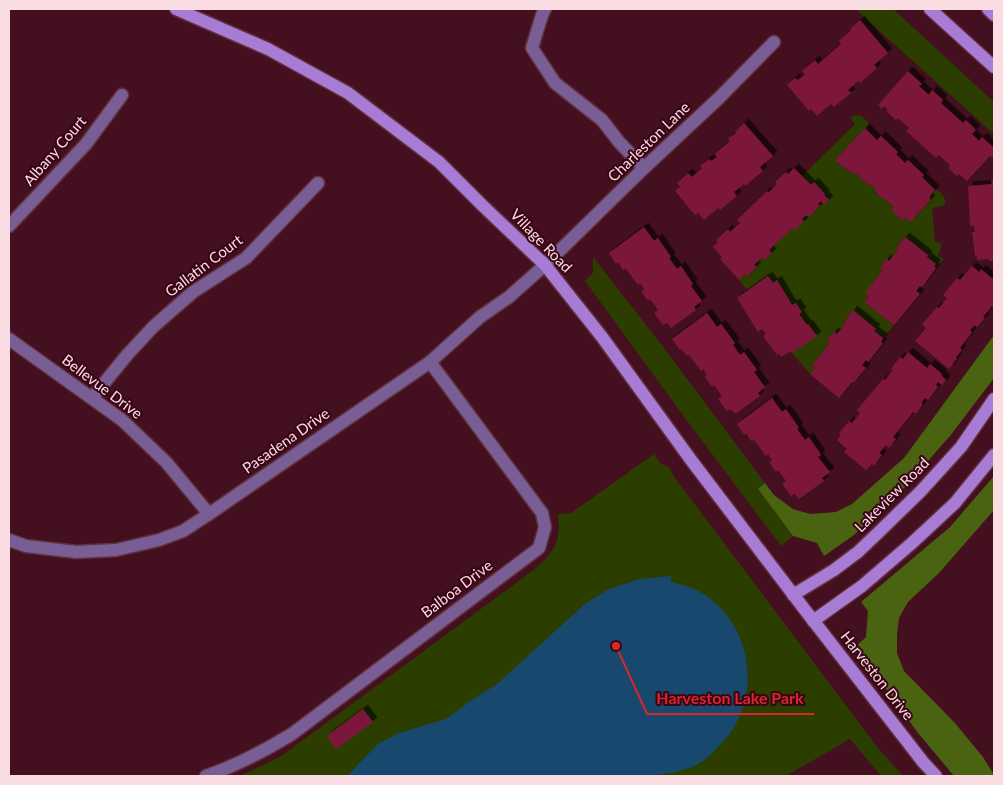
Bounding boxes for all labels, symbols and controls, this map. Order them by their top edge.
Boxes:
street label: Charleston Lane [604,98,693,185]
street label: Albany Court [19,111,90,189]
street label: Village Road [507,205,576,276]
street label: Gallatin Court [161,230,246,300]
street label: Bellevue Drive [59,350,146,422]
street label: Pasadena Drive [239,404,332,477]
street label: Lakeview Road [850,453,932,535]
street label: Balboa Drive [417,556,496,621]
street label: Harveston Drive [837,627,918,724]
callout: Harveston Lake Park [647,683,814,714]
text: Harveston Lake Park [656,688,804,707]

